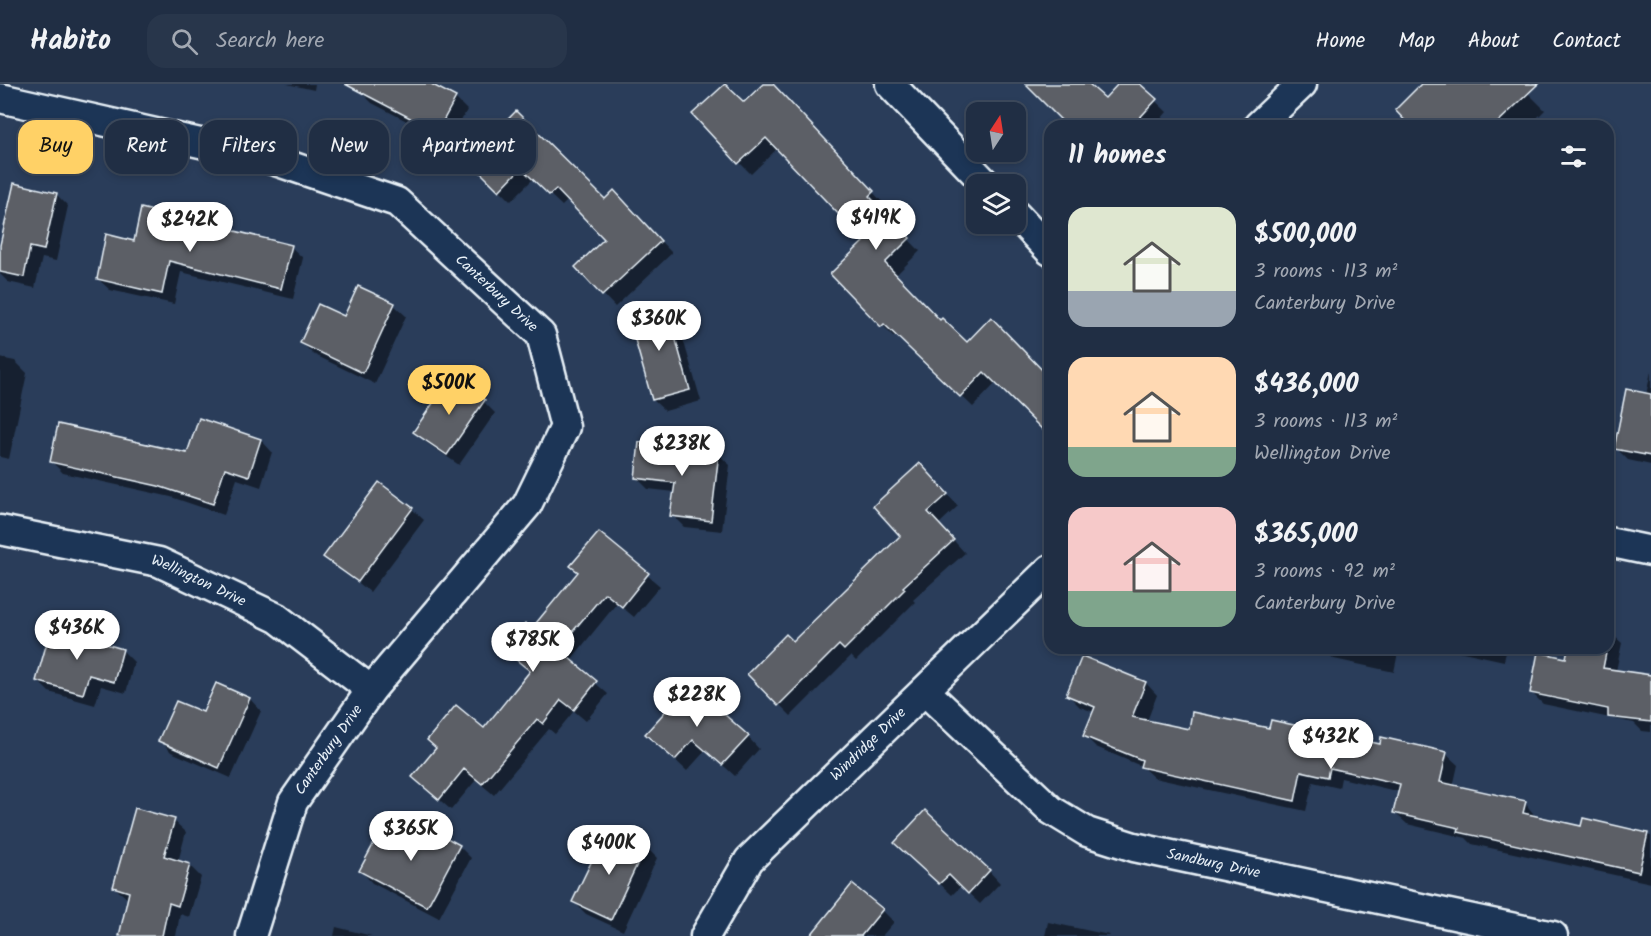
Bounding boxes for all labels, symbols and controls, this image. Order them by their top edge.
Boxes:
search box [147,14,567,68]
text: Habito [30,19,111,64]
text: Search here [216,24,325,59]
icon: search [168,25,201,58]
text: Home [1316,25,1365,58]
text: Map [1398,25,1435,58]
text: About [1468,25,1519,58]
text: Contact [1552,25,1621,58]
north arrow [966,102,1026,162]
map controls [966,102,1026,234]
chip: Buy [18,120,93,174]
chip: Rent [105,120,188,174]
chip: Filters [200,120,297,174]
chip: New [309,120,389,174]
chip: Apartment [401,120,536,174]
text: 11 homes [1068,135,1166,177]
icon: filters [1557,140,1590,173]
button: layers [966,174,1026,234]
pin: $419K [834,200,918,251]
pin: $242K [148,202,232,253]
text: $419K [851,203,901,235]
text: $242K [161,205,219,237]
text: $500,000 [1254,214,1356,256]
icon: home [1116,231,1188,303]
street label: Canterbury Drive [449,249,544,339]
text: 3 rooms · 113 m² [1254,256,1397,288]
text: Canterbury Drive [1254,288,1395,320]
pin: $360K [617,301,701,352]
text: $360K [631,304,687,336]
text: $436,000 [1254,364,1359,406]
pin: $500K [407,365,491,416]
text: $500K [422,368,476,400]
icon: home [1116,381,1188,453]
text: 3 rooms · 113 m² [1254,406,1397,438]
pin: $238K [640,426,724,477]
text: $238K [653,429,711,461]
text: Wellington Drive [1254,438,1391,470]
text: $365,000 [1254,514,1358,556]
icon: home [1116,531,1188,603]
street label: Wellington Drive [149,549,250,614]
text: 3 rooms · 92 m² [1254,556,1395,588]
text: Canterbury Drive [1254,588,1395,620]
pin: $436K [35,610,119,661]
text: $436K [49,613,105,645]
pin: $785K [491,622,575,673]
text: $785K [505,625,561,657]
pin: $228K [655,677,739,728]
text: $228K [668,680,727,712]
street label: Canterbury Drive [289,700,369,800]
street label: Windridge Drive [825,702,912,787]
pin: $432K [1289,719,1373,770]
text: $432K [1302,722,1360,754]
pin: $365K [369,811,453,862]
text: $365K [383,814,439,846]
pin: $400K [567,825,651,876]
text: $400K [581,828,637,860]
street label: Sandburg Drive [1164,842,1263,886]

